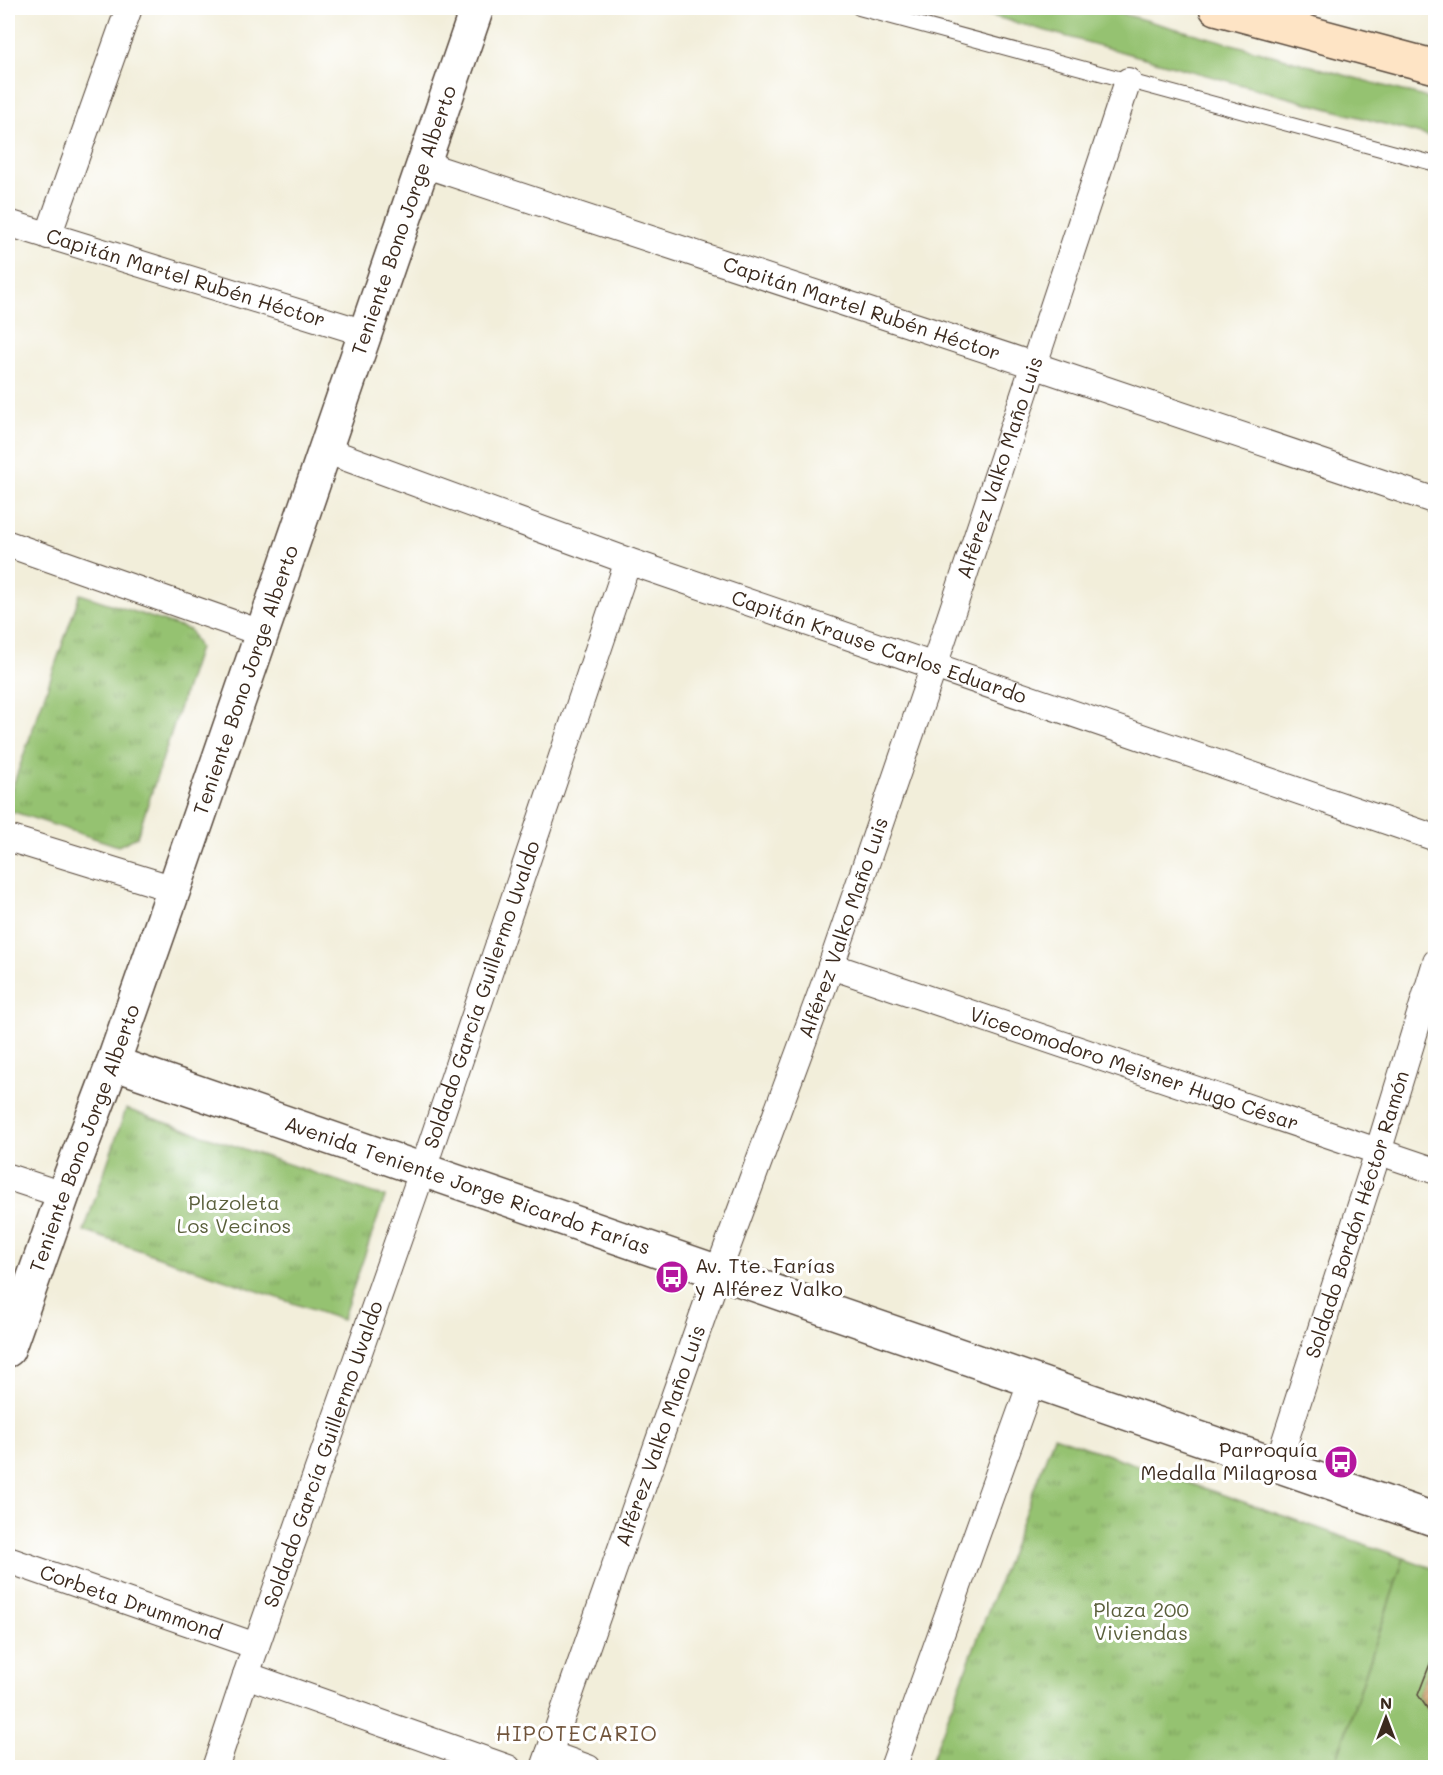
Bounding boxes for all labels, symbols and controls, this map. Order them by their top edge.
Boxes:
street label: Teniente Bono Jorge Alberto [345,82,461,358]
street label: Capitán Martel Rubén Héctor [43,222,329,332]
street label: Capitán Martel Rubén Héctor [720,250,1004,365]
street label: Alférez Valko Maño Luis [950,353,1048,582]
street label: Teniente Bono Jorge Alberto [187,541,303,818]
street label: Capitán Krause Carlos Eduardo [728,584,1030,709]
street label: Alférez Valko Maño Luis [791,813,893,1042]
street label: Soldado García Guillermo Uvaldo [417,837,545,1152]
street label: Vicecomodoro Meisner Hugo César [966,1000,1302,1136]
street label: Teniente Bono Jorge Alberto [23,1001,145,1276]
street label: Soldado Bordón Héctor Ramón [1299,1067,1414,1361]
street label: Avenida Teniente Jorge Ricardo Farías [282,1109,654,1260]
park label: Plazoleta Los Vecinos [177,1189,291,1238]
place label: Av. Tte. Farías y Alférez Valko [695,1252,843,1301]
bus stop icon: Av. Tte. Farías y Alférez Valko [654,1259,690,1295]
street label: Soldado García Guillermo Uvaldo [257,1297,388,1611]
street label: Alférez Valko Maño Luis [609,1321,710,1550]
place label: Parroquía Medalla Milagrosa [1140,1436,1318,1485]
bus stop icon: Parroquía Medalla Milagrosa [1323,1444,1359,1480]
street label: Corbeta Drummond [37,1558,226,1645]
park label: Plaza 200 Viviendas [1093,1596,1189,1645]
north arrow [1356,1688,1416,1748]
text: N [1380,1692,1392,1713]
district label: HIPOTECARIO [496,1719,658,1746]

